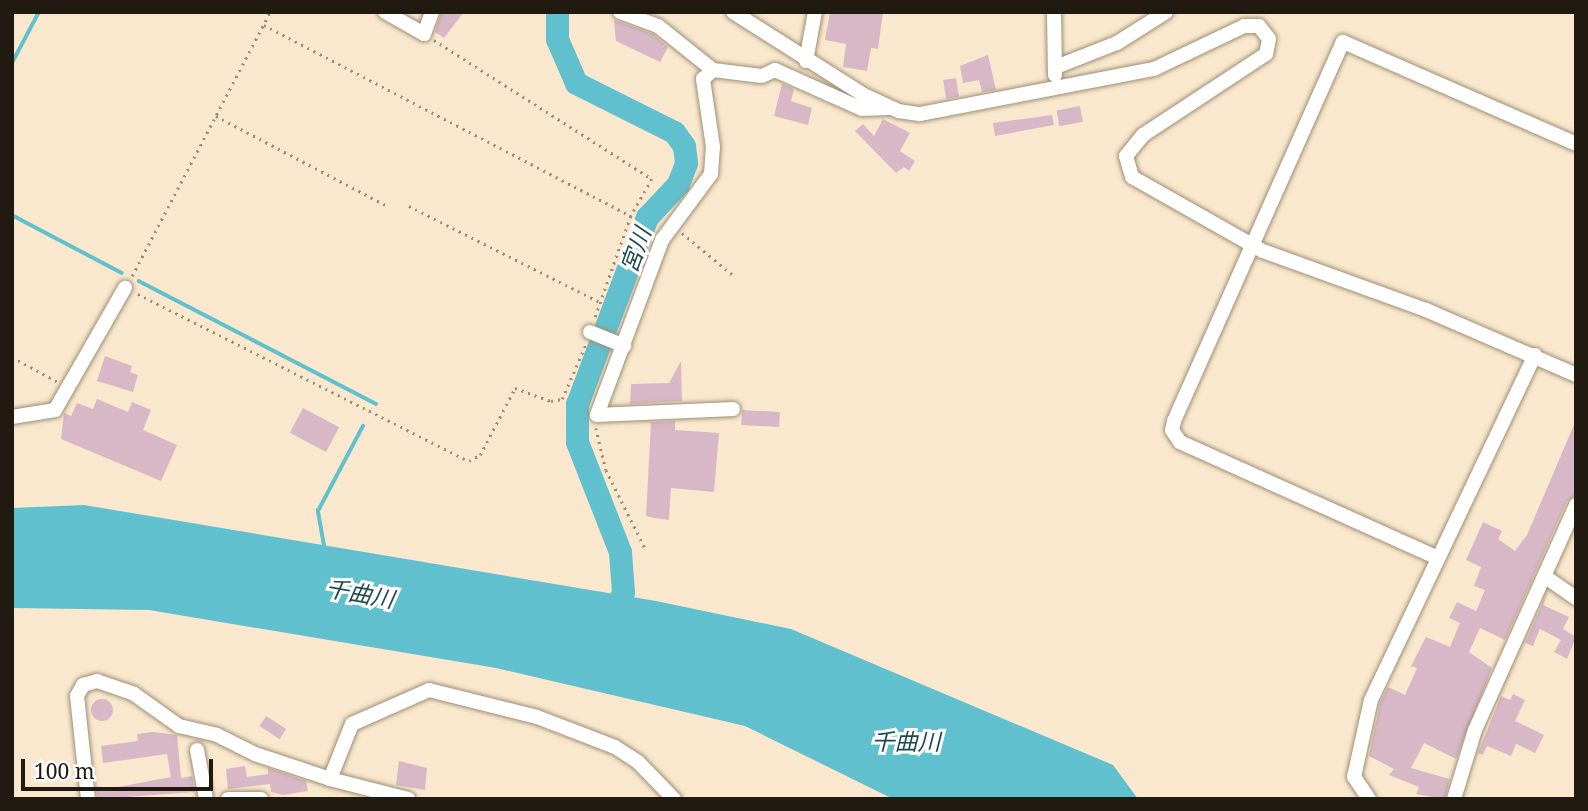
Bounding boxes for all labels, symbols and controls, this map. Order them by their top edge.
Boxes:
water label: 宮川 [614,224,656,276]
water label: 千曲川 [324,573,396,613]
water label: 千曲川 [872,727,940,755]
scale bar [24,744,217,788]
text: 100 m [34,757,95,785]

